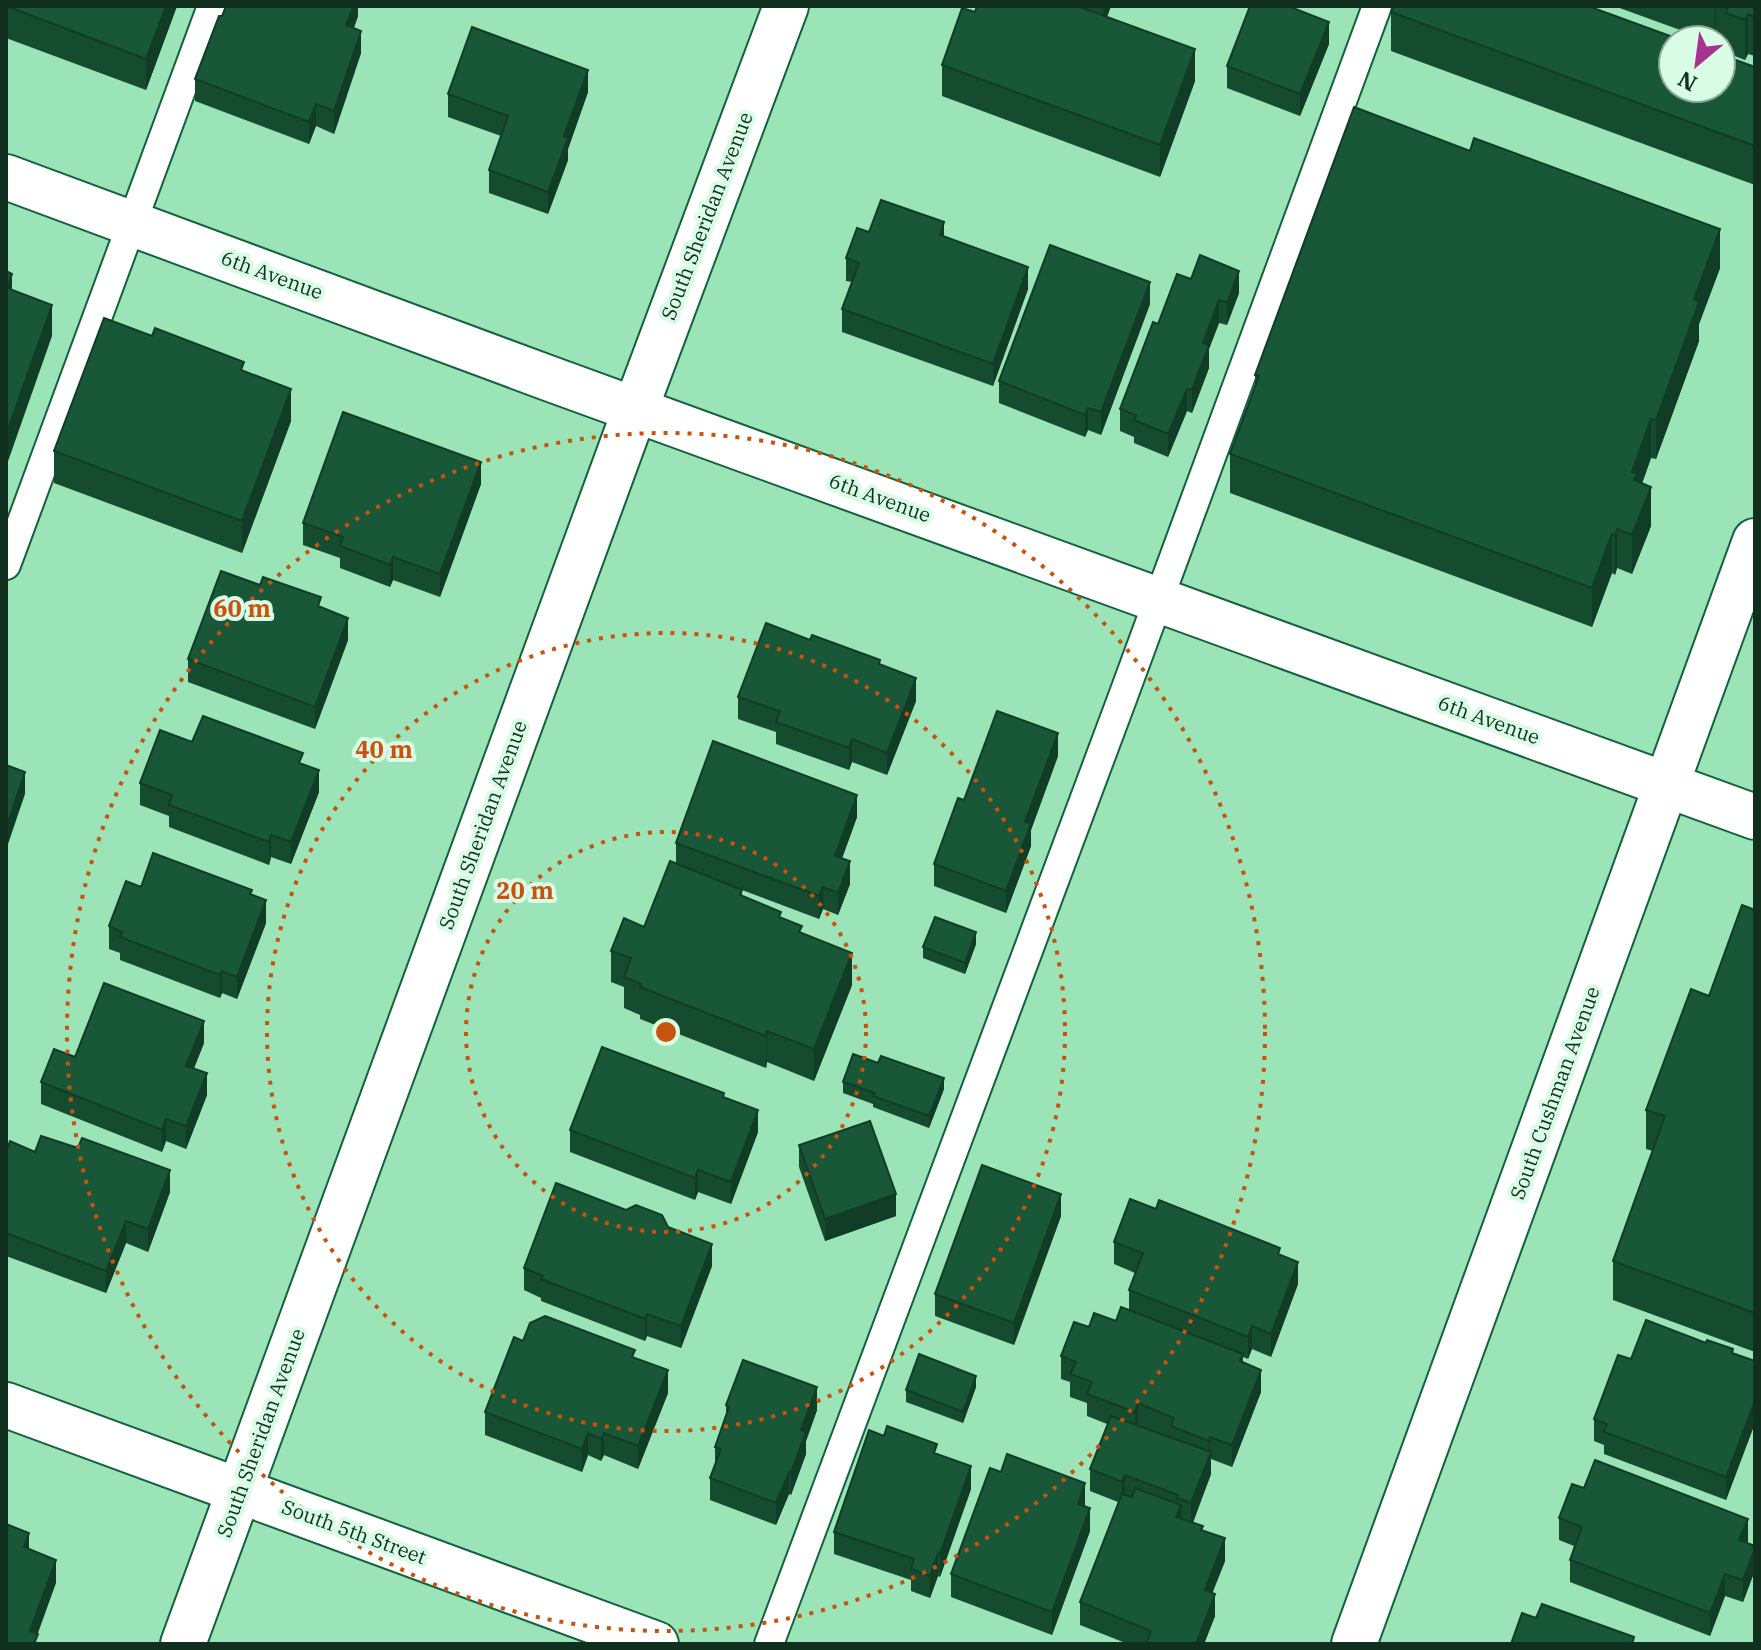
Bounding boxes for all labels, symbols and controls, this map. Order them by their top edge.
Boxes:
north arrow [1657,24,1737,104]
text: N [1672,65,1702,99]
street label: South Sheridan Avenue [654,108,759,324]
street label: 6th Avenue [218,244,327,305]
street label: 6th Avenue [826,467,935,528]
text: 60 m [213,592,271,624]
street label: 6th Avenue [1435,689,1544,750]
street label: South Sheridan Avenue [432,717,533,933]
text: 40 m [355,733,413,765]
text: 20 m [496,874,554,906]
street label: South Cushman Avenue [1503,983,1606,1203]
centre of rings [652,1018,680,1046]
street label: South Sheridan Avenue [210,1325,311,1541]
street label: South 5th Street [278,1493,430,1570]

